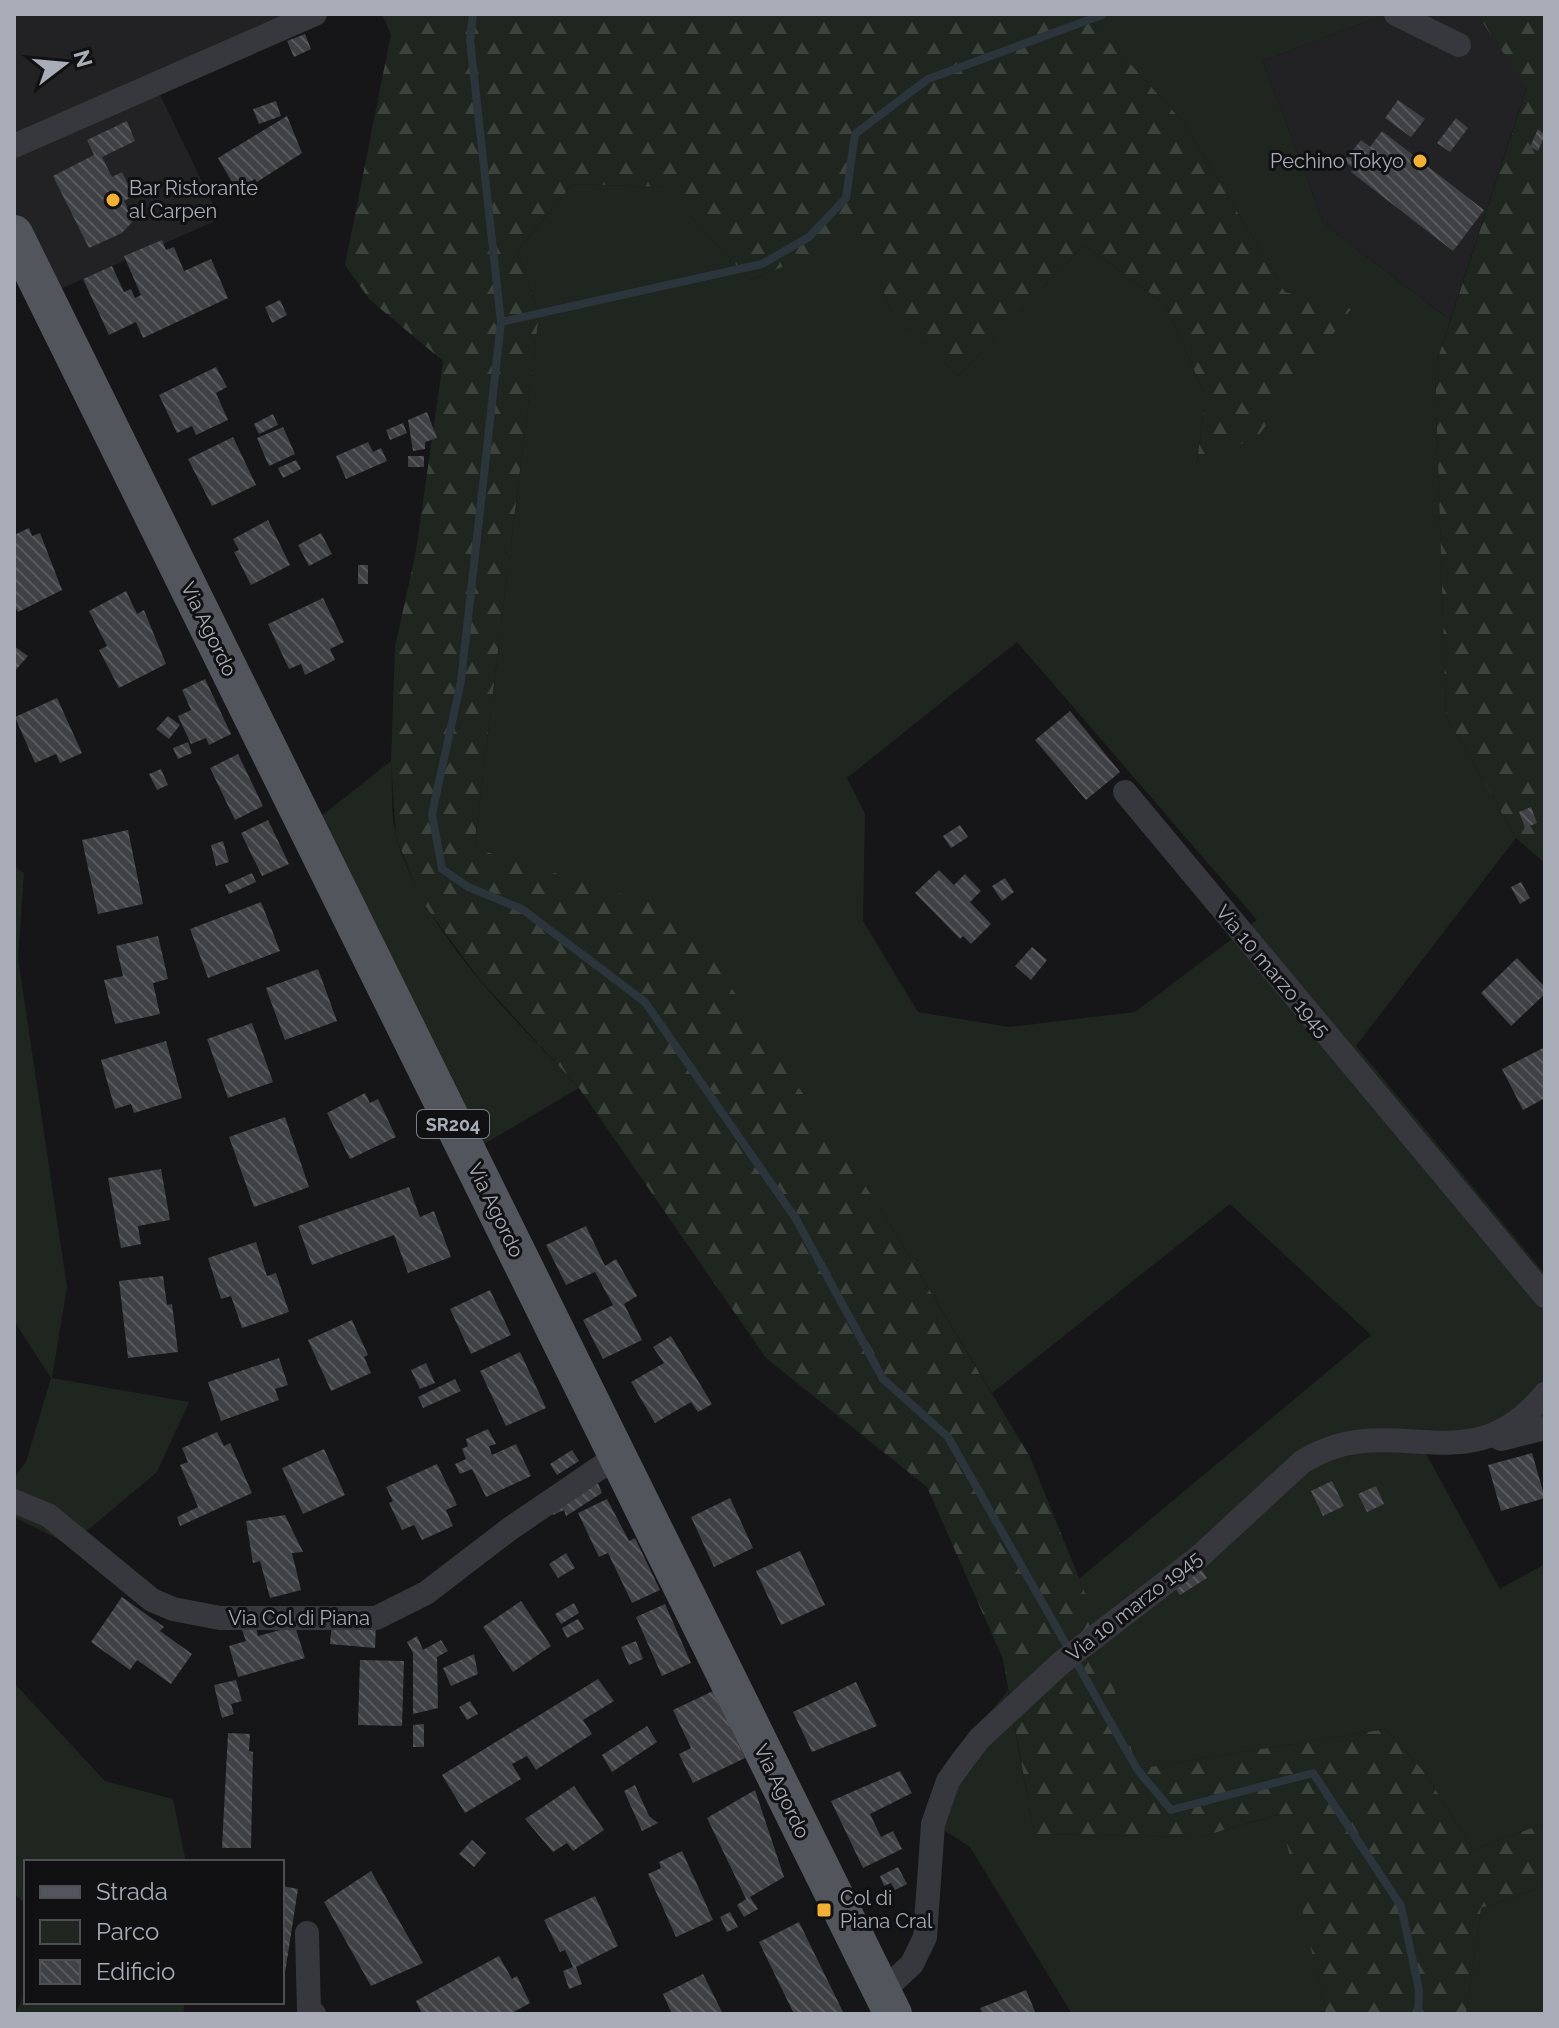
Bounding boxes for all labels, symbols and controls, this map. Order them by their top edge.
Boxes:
north arrow [24,24,104,104]
text: N [68,47,98,70]
place label: Pechino Tokyo [1270,149,1404,173]
marker: Pechino Tokyo [1411,152,1429,170]
place label: Bar Ristorante al Carpen [129,176,258,223]
marker: Bar Ristorante al Carpen [104,191,122,209]
street label: Via Agordo [176,578,242,680]
street label: Via 10 marzo 1945 [1211,900,1335,1042]
road number: SR204 [417,1110,489,1138]
street label: Via Agordo [463,1159,529,1261]
street label: Via 10 marzo 1945 [1062,1546,1206,1666]
street label: Via Col di Piana [228,1606,370,1630]
street label: Via Agordo [749,1740,815,1842]
legend [24,1860,284,2004]
text: Strada [96,1877,168,1906]
place label: Col di Piana Cral [840,1886,933,1933]
marker: Col di Piana Cral [815,1901,833,1919]
text: Parco [96,1917,159,1946]
text: Edificio [96,1957,175,1986]

